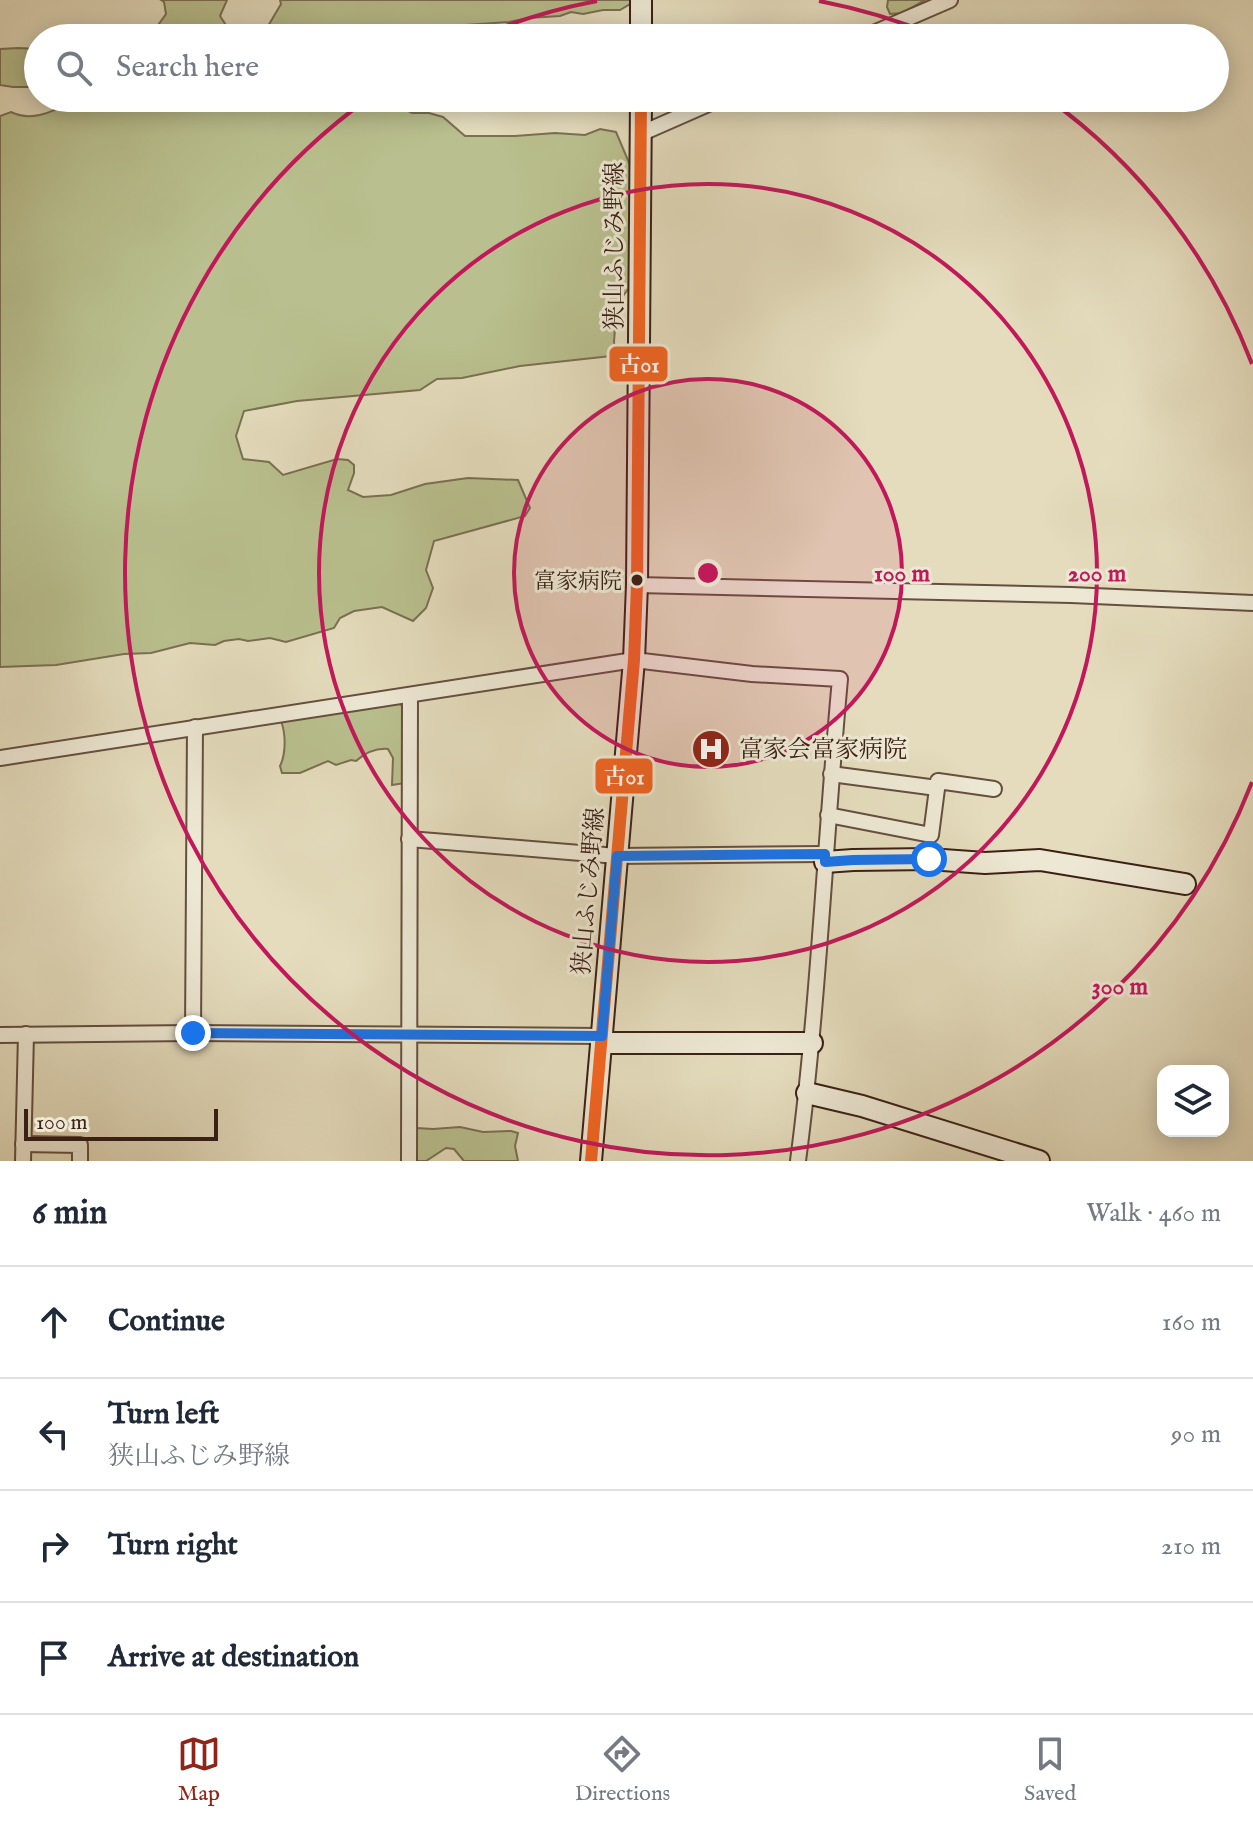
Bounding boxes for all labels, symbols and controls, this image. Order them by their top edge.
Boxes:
search box [24,24,1229,112]
icon: search [52,46,96,90]
text: Search here [116,49,259,87]
street label: 狭山ふじみ野線 [600,162,631,330]
line badge: 古01 [608,345,669,383]
text: 古01 [619,352,659,380]
centre of rings [694,559,722,587]
text: 100 m [874,559,931,590]
text: 200 m [1068,559,1127,590]
place label: 富家病院 [534,568,622,596]
marker: 富家病院 [629,572,645,588]
hospital icon: 富家会富家病院 [690,728,732,770]
place label: 富家会富家病院 [739,735,907,766]
line badge: 古01 [594,757,654,795]
text: 古01 [604,764,644,792]
street label: 狭山ふじみ野線 [567,806,612,976]
route start [911,841,947,877]
text: 300 m [1092,972,1149,1003]
route end [175,1015,211,1051]
map controls [1157,1065,1229,1137]
button: layers [1157,1065,1229,1137]
scale bar [24,1105,218,1141]
text: 100 m [36,1109,88,1137]
text: 6 min [32,1192,107,1235]
text: Walk · 460 m [1086,1197,1221,1230]
icon: ahead [32,1300,76,1344]
text: Continue [108,1303,225,1341]
text: 160 m [1162,1306,1221,1339]
text: Turn left [108,1396,219,1434]
icon: left [32,1412,76,1456]
text: 90 m [1171,1418,1221,1451]
text: 狭山ふじみ野線 [108,1440,290,1473]
icon: right [32,1524,76,1568]
text: Turn right [108,1527,238,1565]
text: 210 m [1161,1530,1221,1563]
icon: arrive [32,1636,76,1680]
text: Arrive at destination [108,1639,359,1677]
tab: Map [177,1732,221,1808]
tab: Directions [575,1732,670,1808]
tab: Saved [1024,1732,1076,1808]

